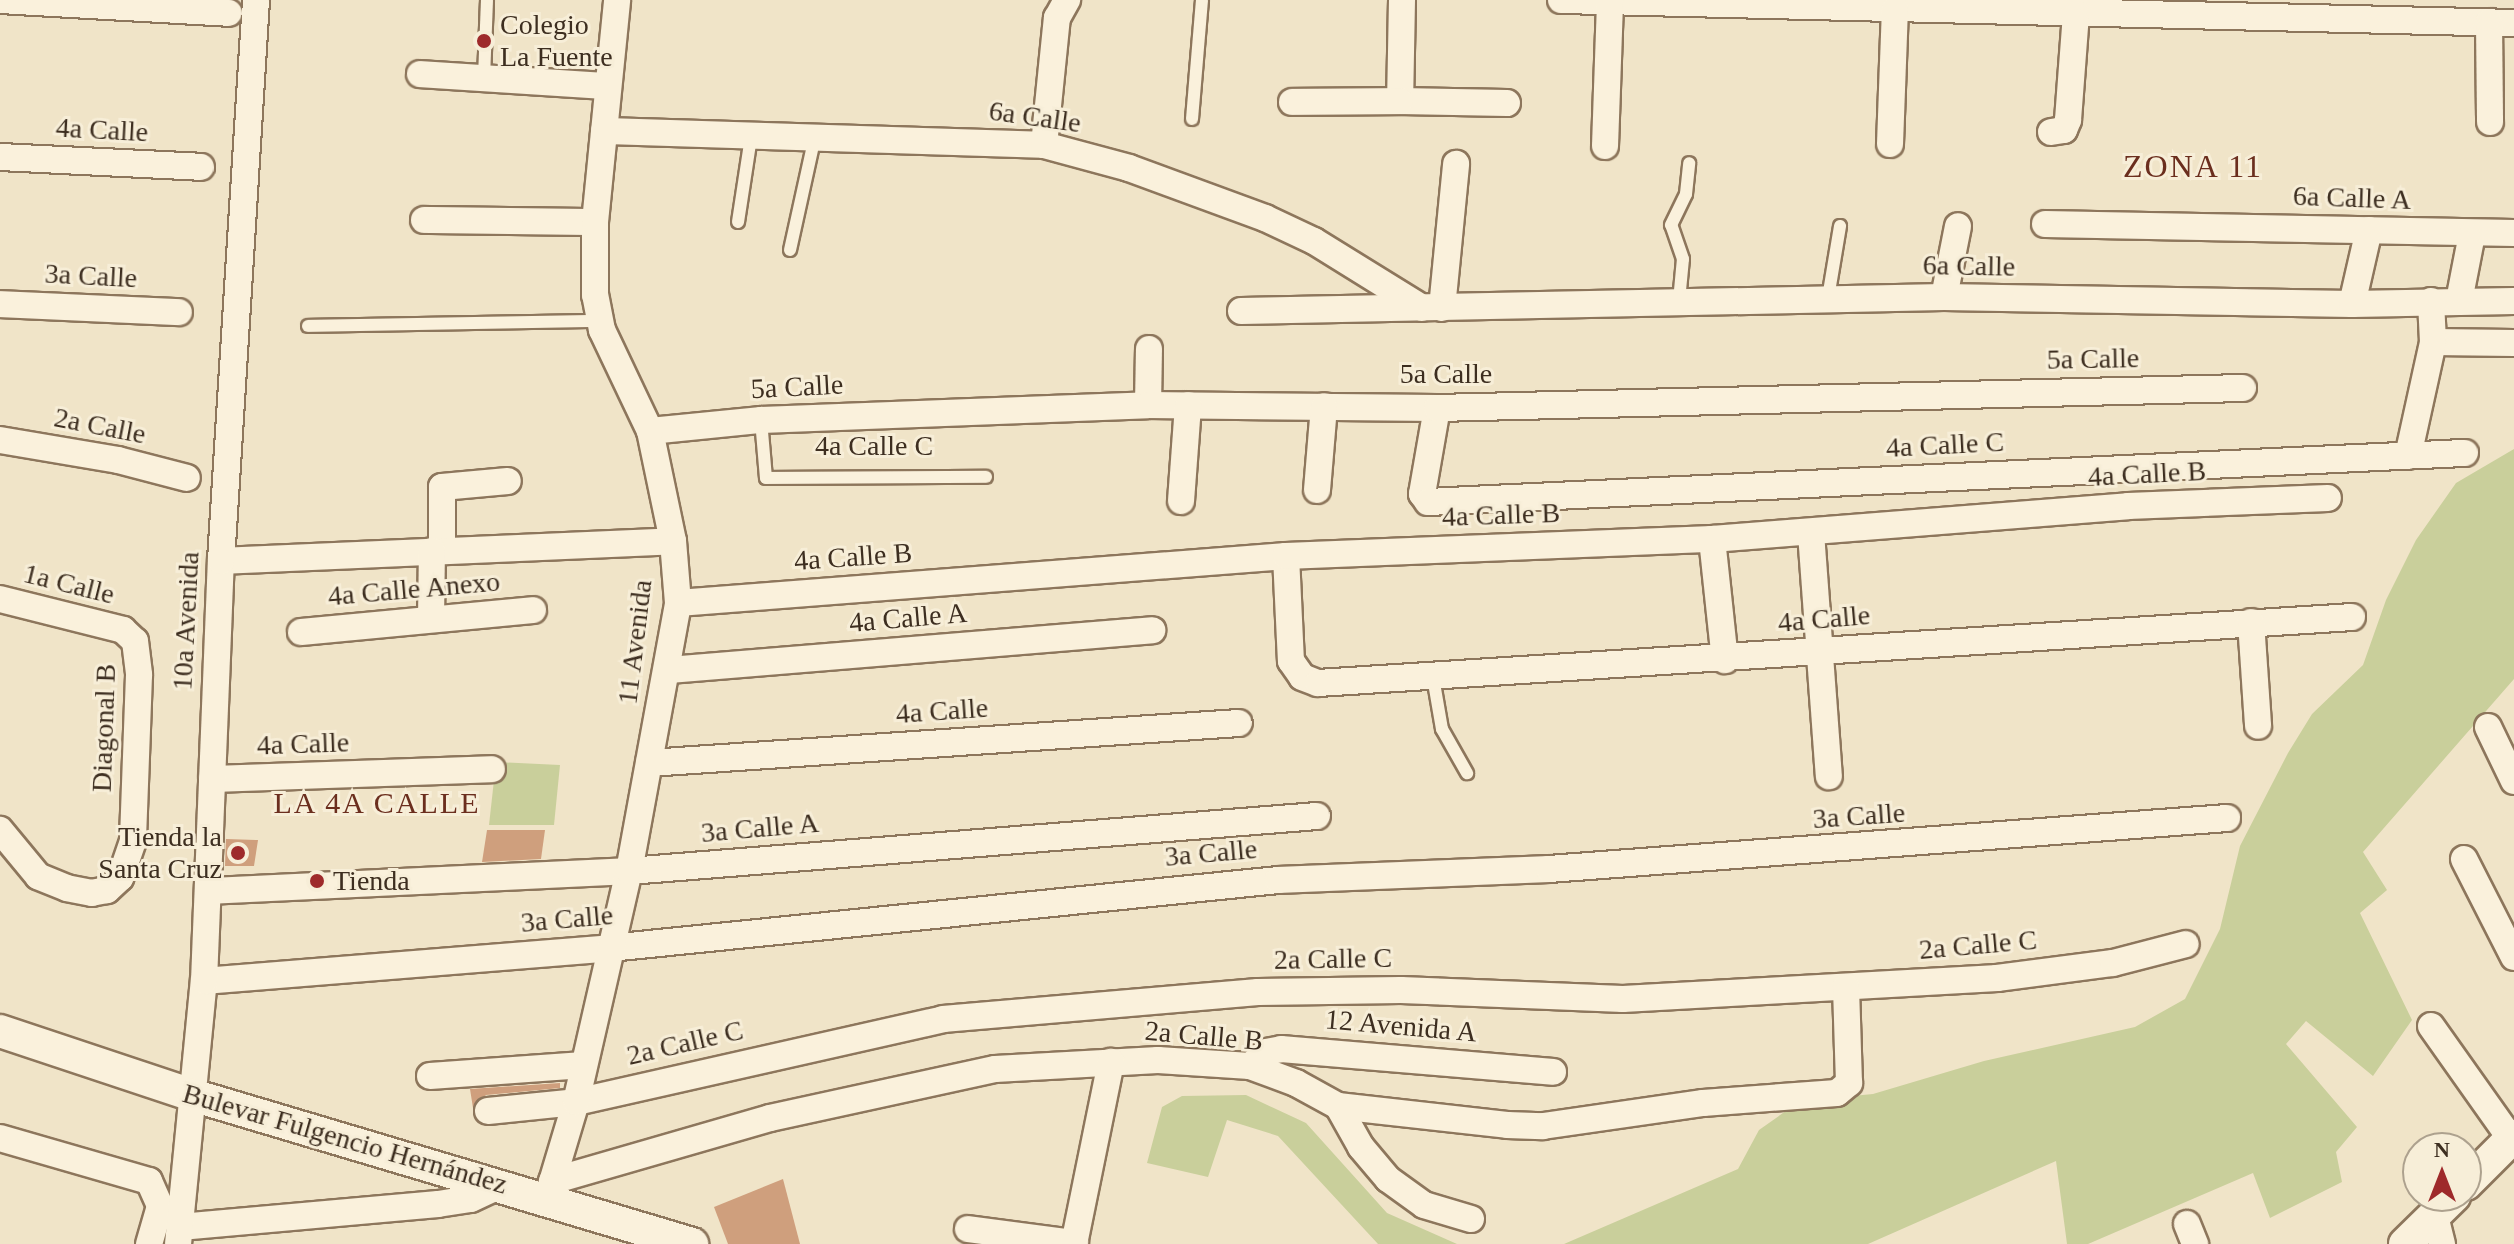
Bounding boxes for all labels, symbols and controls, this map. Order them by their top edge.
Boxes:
place label: Colegio La Fuente [500,8,613,74]
marker: Colegio La Fuente [475,32,493,50]
street label: 6a Calle [987,94,1083,140]
street label: 4a Calle [55,111,149,149]
district label: ZONA 11 [2122,147,2264,185]
street label: 6a Calle A [2292,179,2412,217]
street label: 6a Calle [1922,248,2016,284]
street label: 3a Calle [44,257,138,295]
street label: 5a Calle [2046,341,2140,377]
street label: 5a Calle [1400,357,1492,391]
street label: 5a Calle [750,368,844,406]
street label: 2a Calle [51,401,149,451]
street label: 4a Calle C [1885,425,2005,465]
street label: 4a Calle C [815,429,933,463]
street label: 4a Calle B [2087,454,2207,494]
street label: 4a Calle B [1441,496,1561,534]
street label: 4a Calle B [793,536,913,578]
street label: 10a Avenida [166,550,206,692]
street label: 1a Calle [20,557,118,611]
street label: 4a Calle Anexo [326,565,502,613]
street label: 11 Avenida [611,577,659,707]
street label: 4a Calle A [847,596,969,640]
street label: 4a Calle [1776,598,1872,640]
street label: Diagonal B [85,663,123,793]
street label: 4a Calle [895,691,989,731]
street label: 4a Calle [256,726,350,762]
district label: LA 4A CALLE [272,785,482,821]
street label: 3a Calle [1812,796,1906,836]
street label: 3a Calle A [699,806,821,850]
place label: Tienda la Santa Cruz [98,820,222,886]
street label: 3a Calle [1163,832,1259,874]
marker: Tienda la Santa Cruz [229,844,247,862]
place label: Tienda [333,864,410,898]
marker: Tienda [308,872,326,890]
street label: 3a Calle [519,898,615,940]
street label: 2a Calle C [1918,923,2038,967]
street label: 2a Calle C [1274,941,1392,977]
street label: 12 Avenida A [1322,1003,1480,1049]
street label: 2a Calle C [624,1013,746,1073]
street label: 2a Calle B [1144,1014,1264,1058]
street label: Bulevar Fulgencio Hernández [179,1077,511,1201]
north arrow [2402,1132,2482,1212]
text: N [2434,1137,2450,1162]

